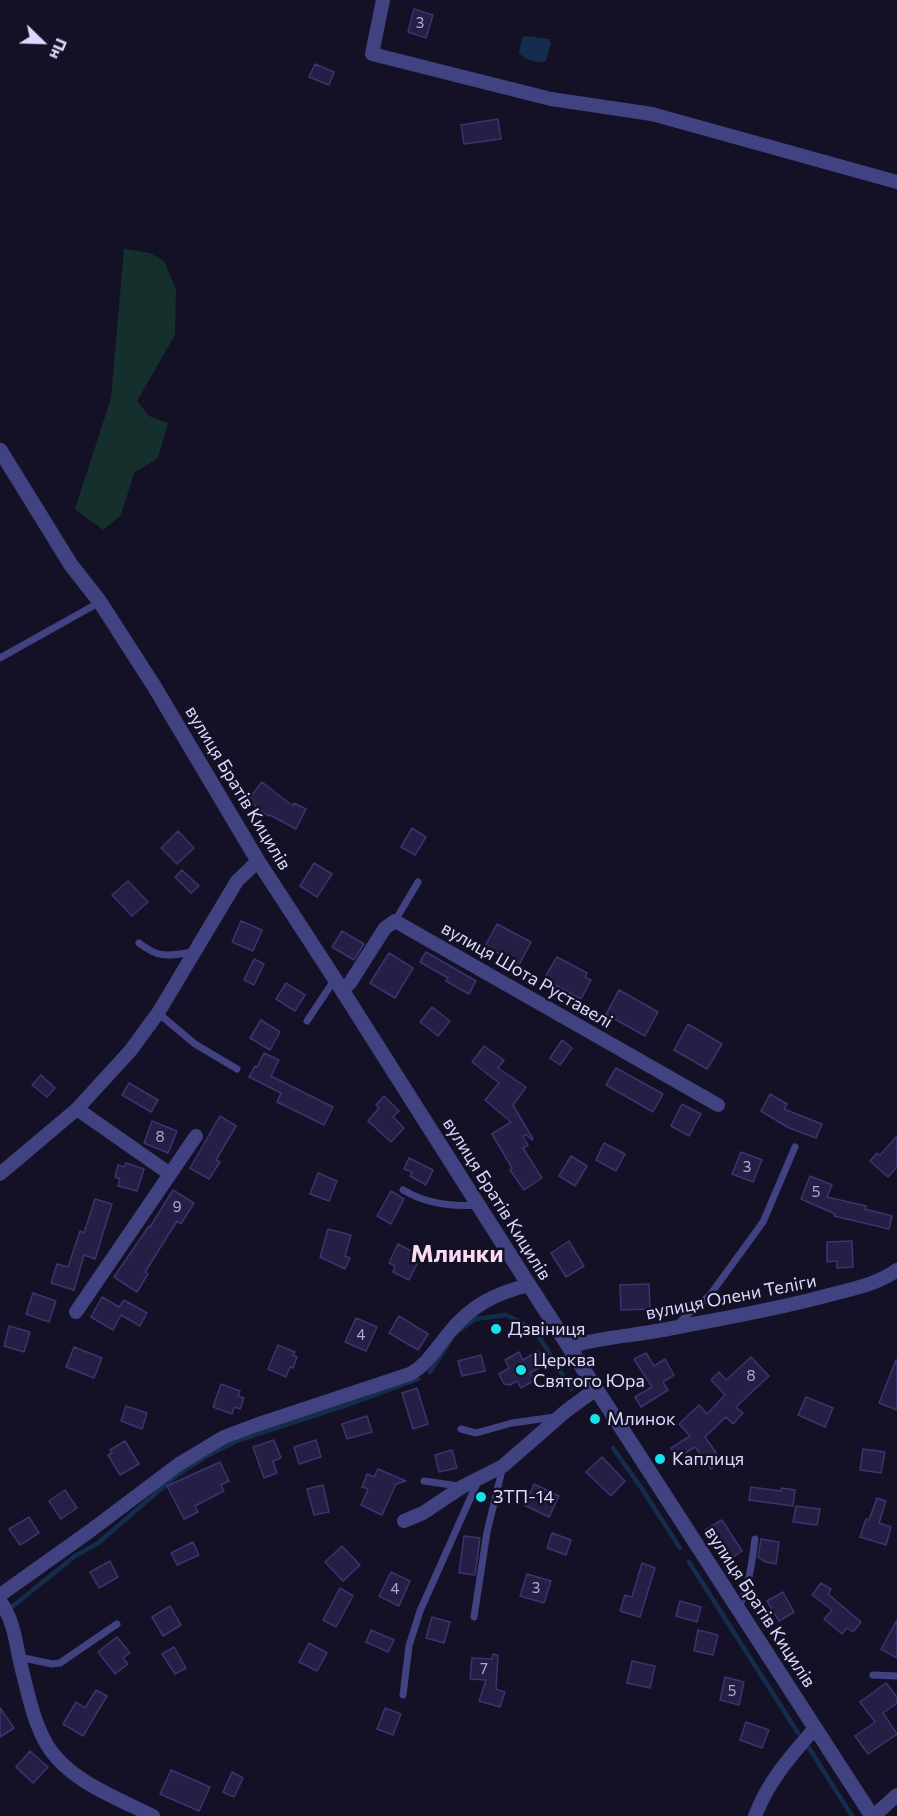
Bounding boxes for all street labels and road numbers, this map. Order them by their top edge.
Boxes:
street label: вулиця Братів Кицилів [181,702,295,874]
street label: вулиця Шота Руставелі [438,917,616,1033]
street label: вулиця Братів Кицилів [438,1114,556,1284]
street label: вулиця Олени Теліги [644,1270,818,1324]
street label: вулиця Братів Кицилів [700,1523,820,1691]

